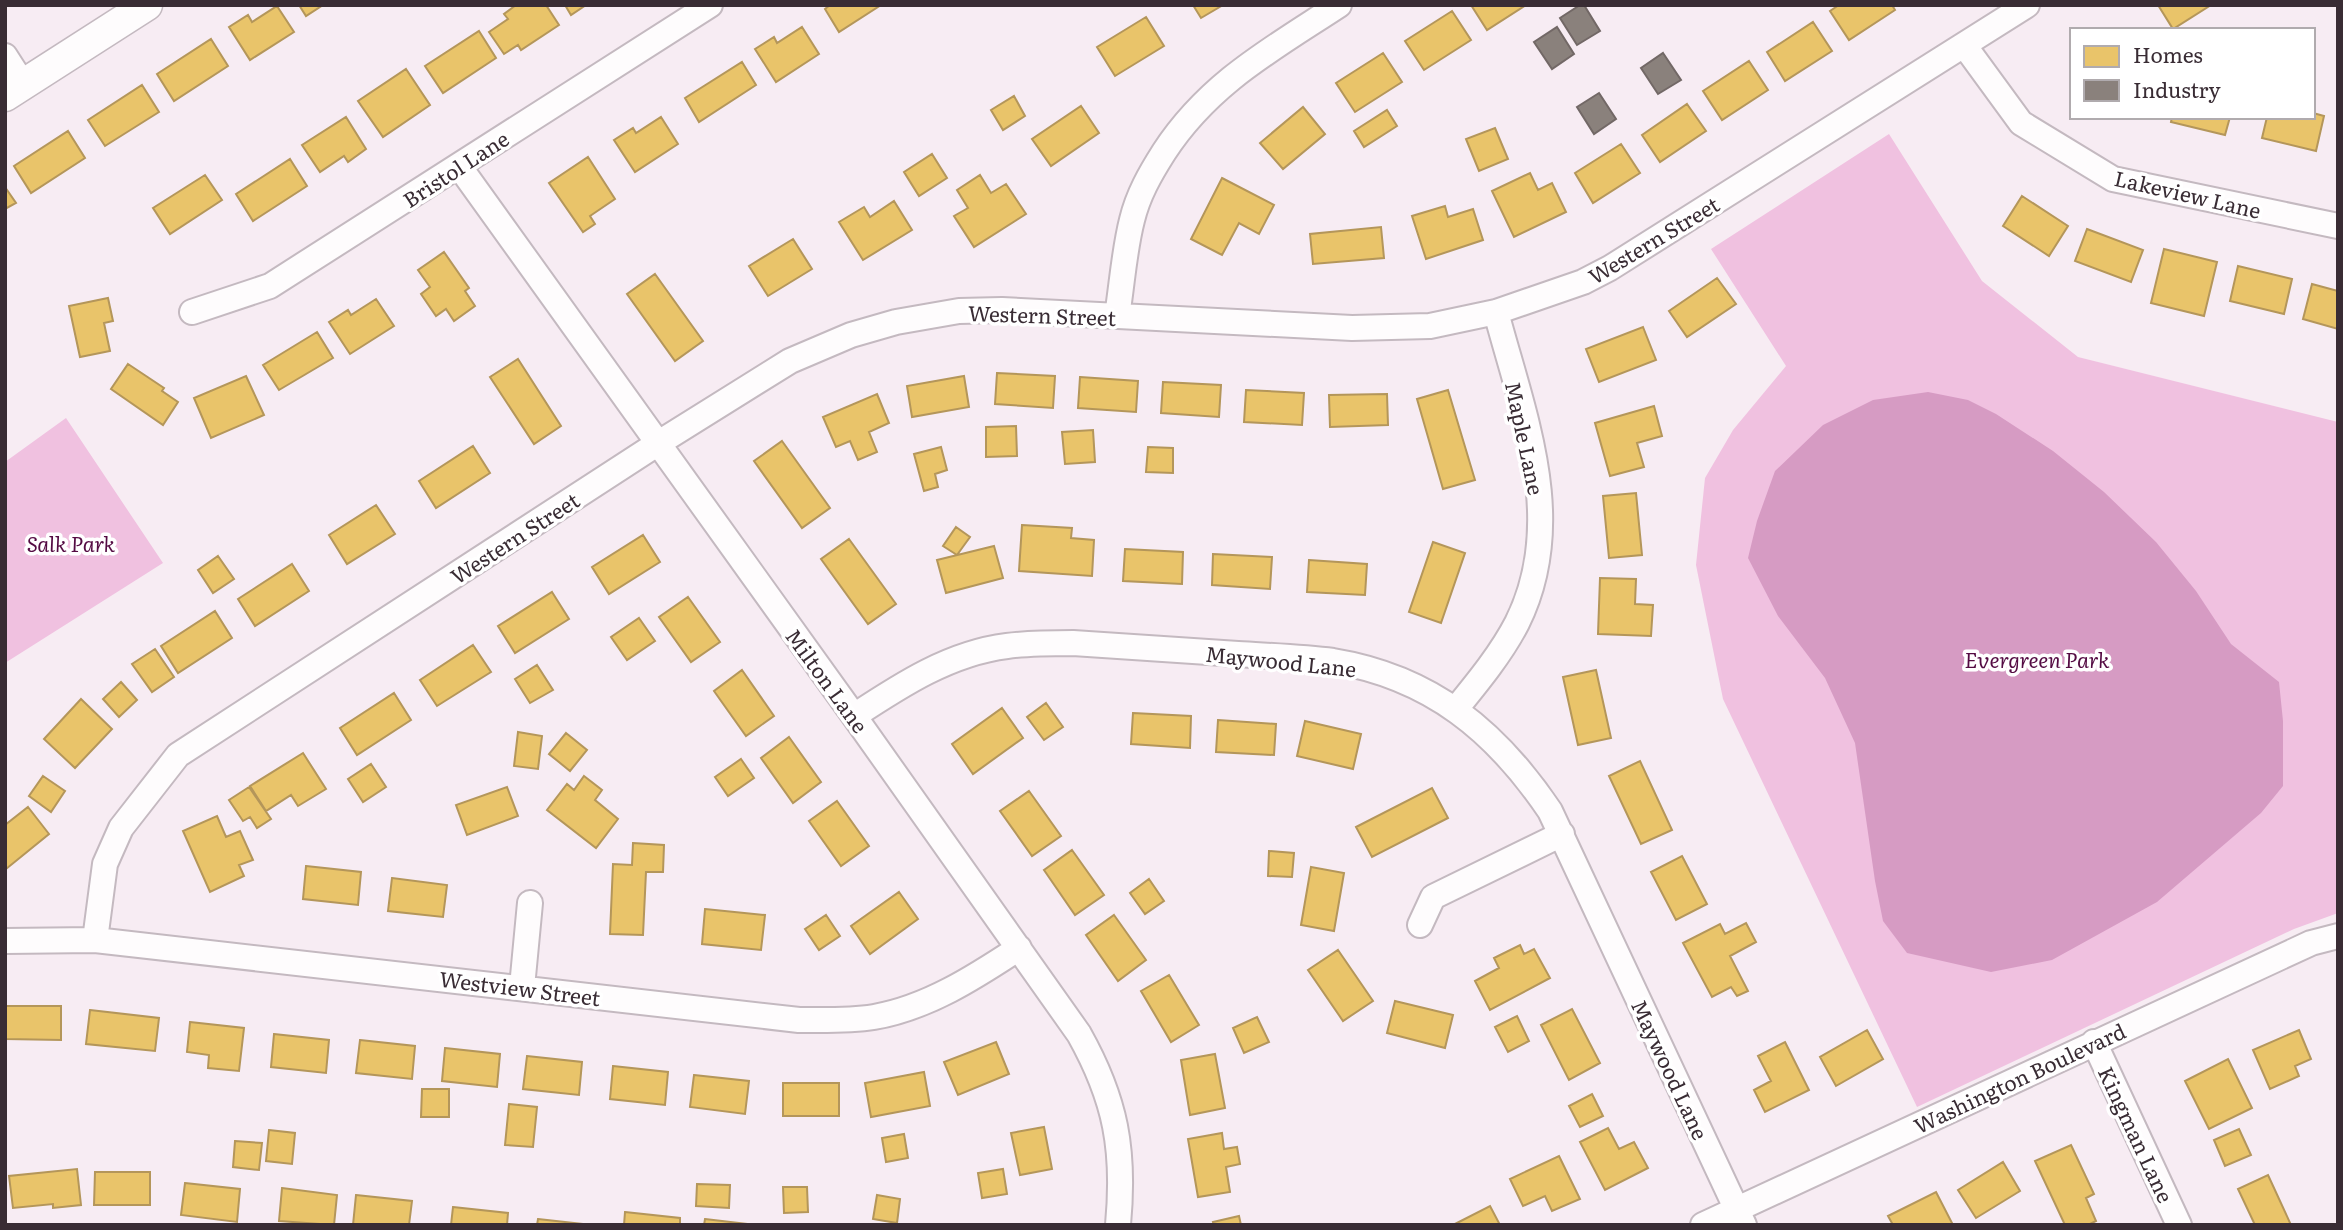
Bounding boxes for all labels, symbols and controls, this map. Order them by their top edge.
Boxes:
legend [2070,28,2315,119]
text: Homes [2133,38,2203,69]
text: Industry [2133,73,2221,104]
street label: Bristol Lane [396,122,514,214]
street label: Lakeview Lane [2112,161,2264,225]
street label: Western Street [1582,187,1725,290]
street label: Western Street [967,296,1117,332]
street label: Maple Lane [1499,378,1553,498]
street label: Western Street [443,483,585,590]
park label: Salk Park [27,527,116,558]
street label: Milton Lane [779,621,877,739]
street label: Maywood Lane [1204,637,1358,683]
park label: Evergreen Park [1965,643,2110,674]
street label: Westview Street [438,962,603,1012]
street label: Maywood Lane [1625,994,1717,1144]
street label: Washington Boulevard [1908,1014,2130,1140]
street label: Kingman Lane [2092,1061,2182,1207]

